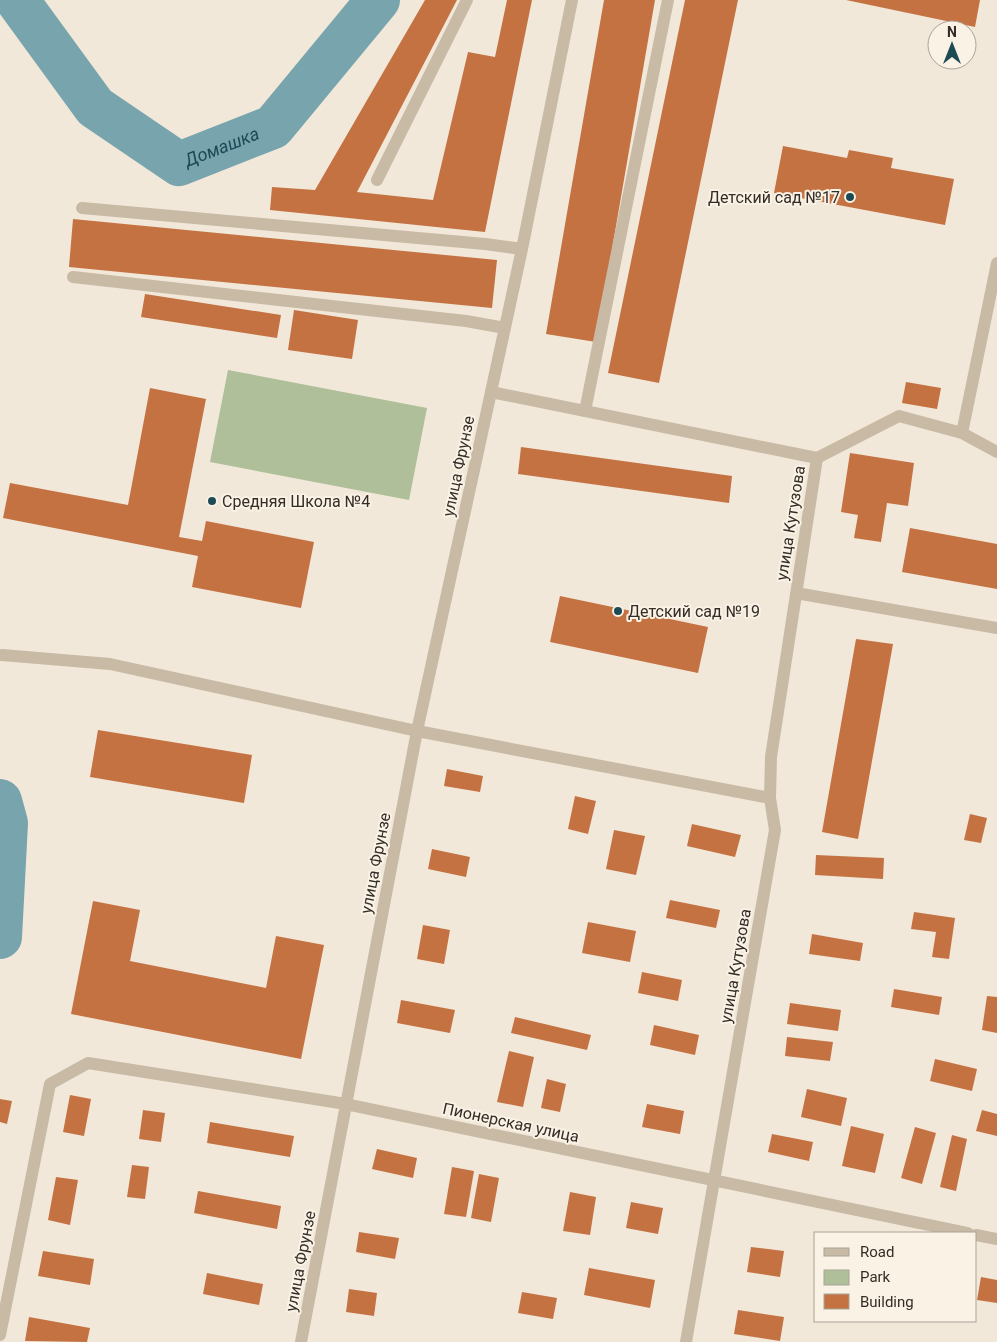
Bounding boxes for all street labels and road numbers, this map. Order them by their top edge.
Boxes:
street label: улица Фрунзе [439,414,478,518]
street label: улица Кутузова [772,464,809,582]
street label: улица Фрунзе [356,811,395,915]
street label: улица Кутузова [716,907,755,1025]
street label: Пионерская улица [441,1099,581,1146]
street label: улица Фрунзе [281,1209,320,1313]

